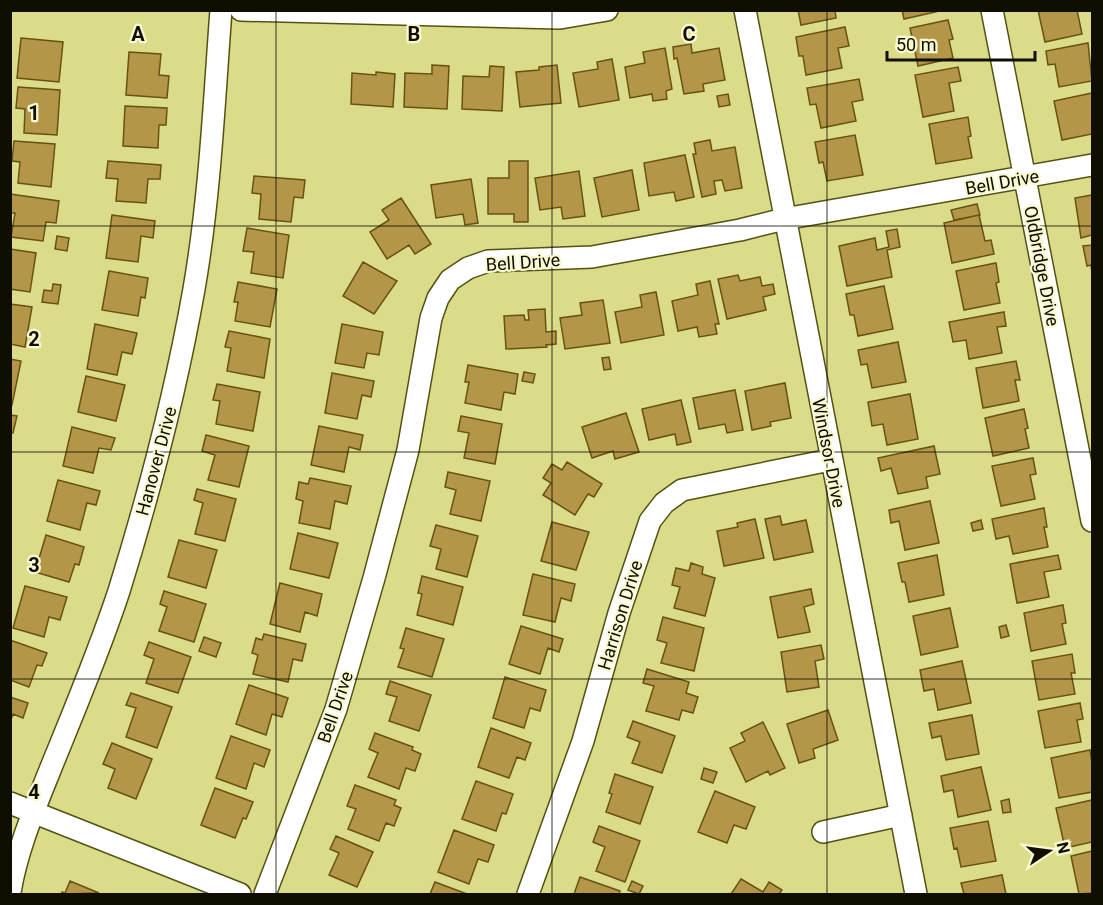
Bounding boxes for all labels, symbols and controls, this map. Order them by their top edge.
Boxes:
text: A [131,22,145,46]
text: B [408,22,420,46]
text: C [682,22,696,46]
scale bar [887,24,1036,62]
text: 50 m [896,34,936,55]
text: 1 [28,101,40,125]
street label: Bell Drive [964,165,1040,199]
street label: Oldbridge Drive [1020,204,1064,328]
street label: Bell Drive [485,249,561,275]
text: 2 [28,327,40,351]
street label: Windsor Drive [808,397,850,509]
street label: Hanover Drive [131,404,181,518]
text: 3 [28,553,40,577]
street label: Harrison Drive [593,558,647,672]
street label: Bell Drive [313,668,357,746]
text: 4 [28,780,40,804]
north arrow [1019,821,1079,881]
text: N [1053,840,1074,855]

